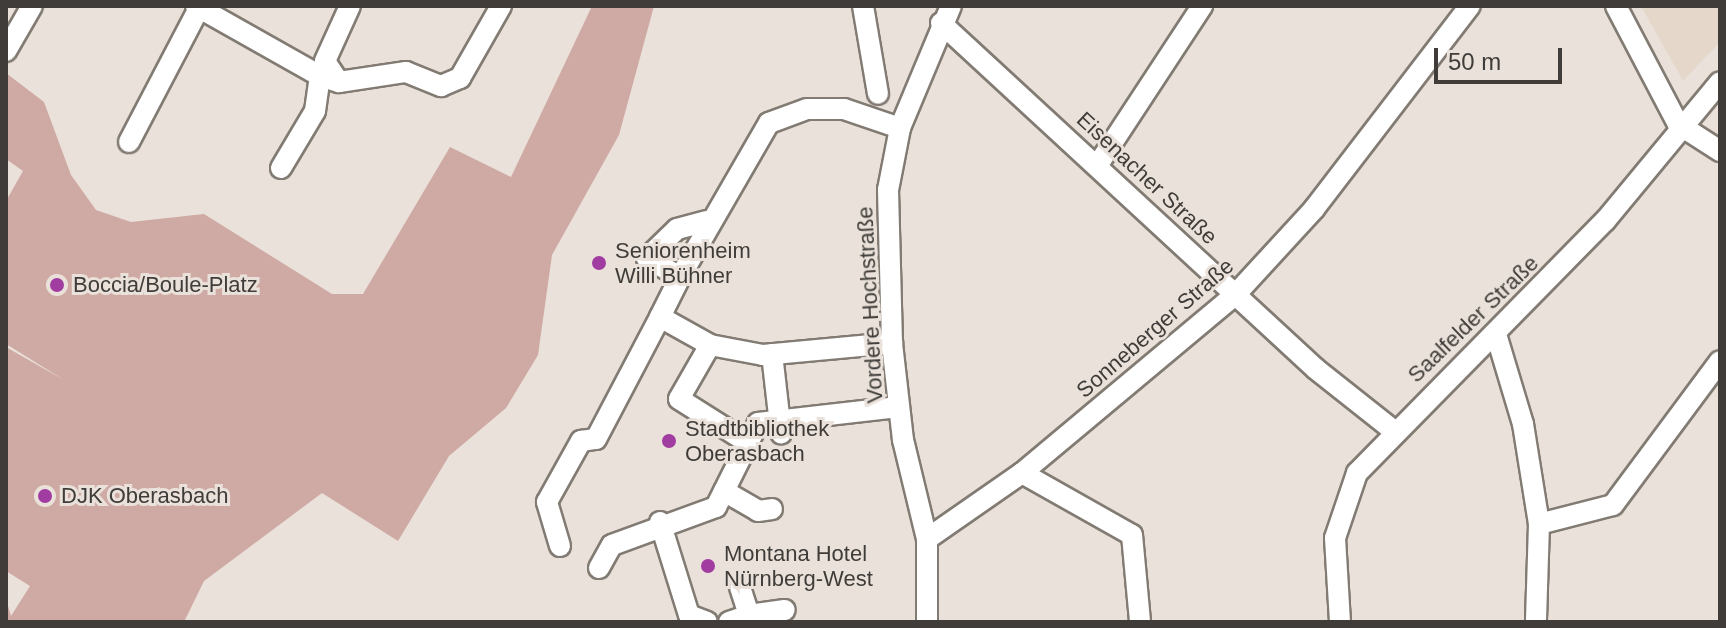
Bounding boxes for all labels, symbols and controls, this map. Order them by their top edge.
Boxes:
scale bar [1438,32,1566,82]
text: 50 m [1448,48,1501,75]
street label: Eisenacher Straße [1071,106,1223,250]
street label: Vordere Hochstraße [852,206,888,404]
place label: Seniorenheim Willi Bühner [615,237,751,288]
street label: Saalfelder Straße [1402,250,1544,388]
street label: Sonneberger Straße [1071,253,1239,403]
marker: Seniorenheim Willi Bühner [590,254,608,272]
place label: Boccia/Boule-Platz [73,272,258,298]
marker: Boccia/Boule-Platz [48,276,66,294]
place label: Stadtbibliothek Oberasbach [685,415,829,466]
marker: Stadtbibliothek Oberasbach [660,432,678,450]
place label: DJK Oberasbach [61,483,229,509]
marker: DJK Oberasbach [36,487,54,505]
place label: Montana Hotel Nürnberg-West [724,540,873,592]
marker: Montana Hotel Nürnberg-West [699,557,717,575]

